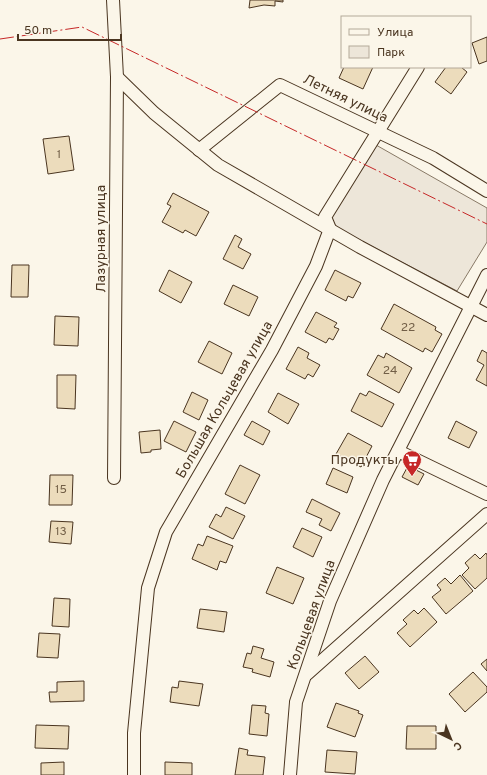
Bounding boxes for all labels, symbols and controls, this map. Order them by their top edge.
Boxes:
scale bar [18,16,121,42]
legend [341,16,471,68]
text: 50 m [24,23,52,39]
text: Улица [377,25,413,41]
text: Парк [377,45,405,61]
street label: Летняя улица [300,71,390,127]
house number: 1 [57,147,61,163]
street label: Лазурная улица [93,185,110,293]
street label: Большая Кольцевая улица [173,318,277,482]
house number: 22 [401,320,415,336]
house number: 24 [383,363,397,379]
supermarket icon: Продукты [401,449,423,477]
place label: Продукты [331,452,398,469]
house number: 15 [55,482,67,498]
house number: 13 [55,524,67,540]
street label: Кольцевая улица [284,558,340,672]
north arrow [431,719,471,759]
text: С [450,738,464,753]

